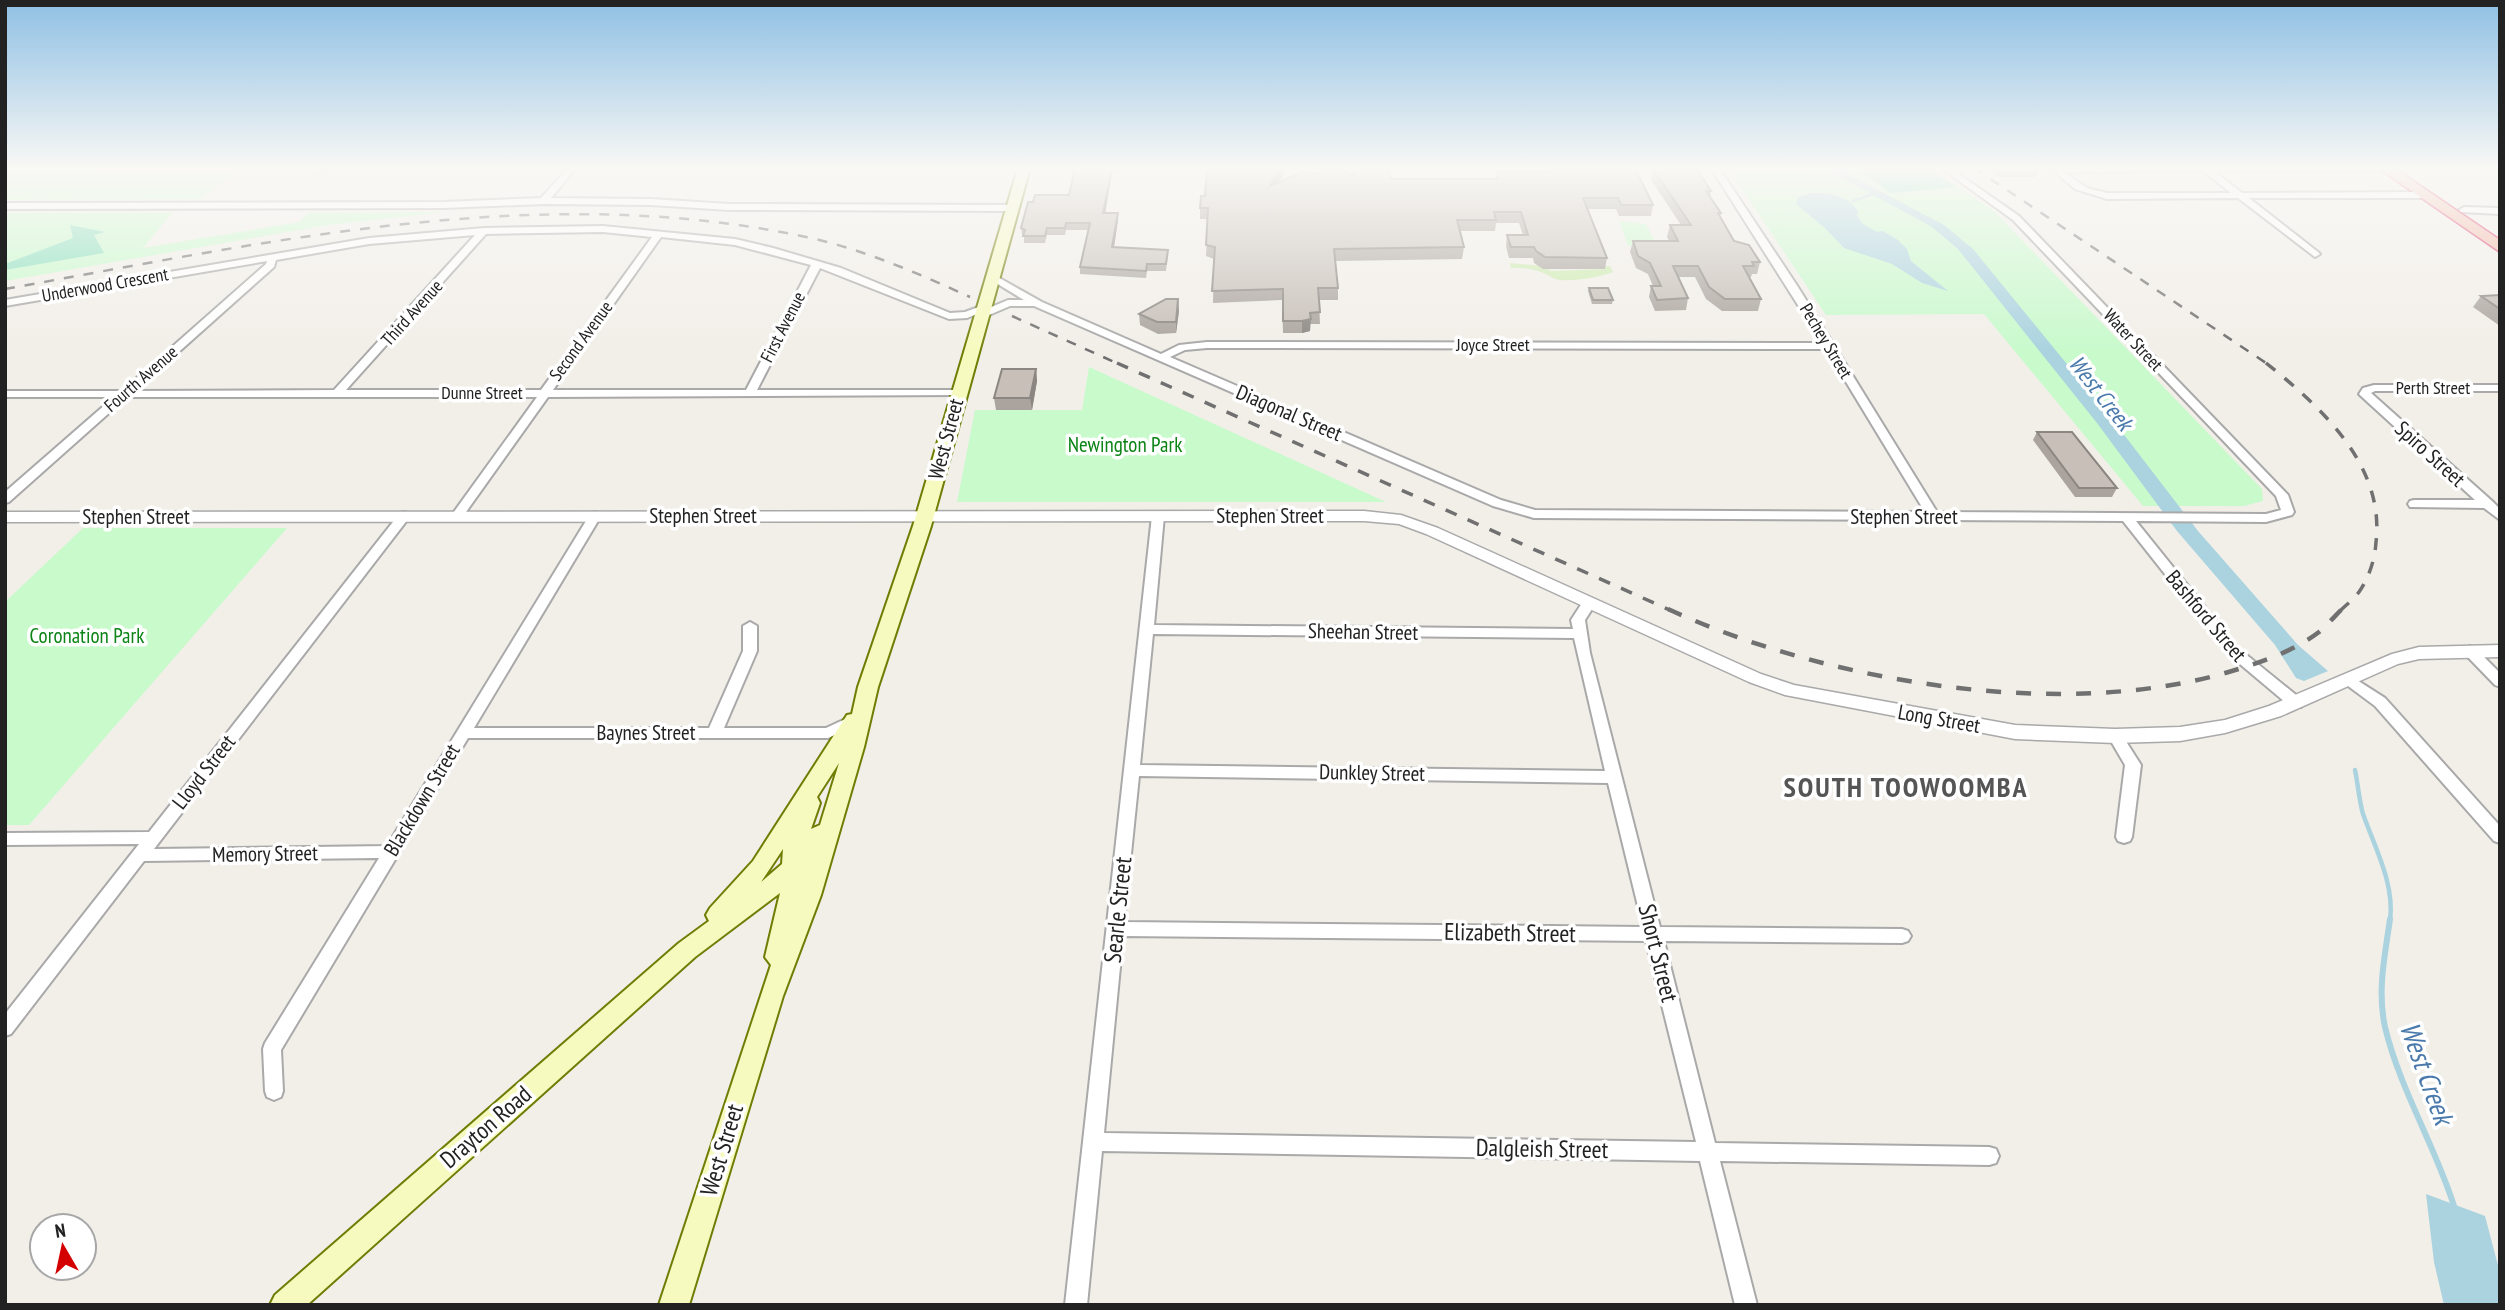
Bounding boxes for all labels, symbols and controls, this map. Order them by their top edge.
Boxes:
street label: Underwood Crescent [40,262,170,307]
street label: Third Avenue [376,275,447,351]
street label: First Avenue [755,288,810,366]
street label: Second Avenue [544,296,617,385]
street label: Pechey Street [1795,299,1858,383]
street label: Water Street [2099,304,2168,376]
street label: Joyce Street [1455,333,1530,356]
street label: Fourth Avenue [99,340,182,417]
water label: West Creek [2063,349,2142,438]
street label: Perth Street [2396,376,2470,399]
street label: Diagonal Street [1232,378,1346,447]
street label: Dunne Street [441,381,523,404]
street label: West Street [922,395,969,482]
street label: Spiro Street [2390,415,2471,492]
park label: Newington Park [1068,431,1182,458]
street label: Stephen Street [649,502,757,529]
street label: Stephen Street [1216,502,1324,529]
street label: Stephen Street [82,503,190,530]
street label: Stephen Street [1850,503,1958,530]
street label: Bashford Street [2160,564,2253,667]
street label: Sheehan Street [1308,617,1419,646]
park label: Coronation Park [30,622,144,649]
street label: Long Street [1896,698,1983,739]
street label: Baynes Street [596,719,696,746]
street label: Lloyd Street [166,729,241,814]
street label: Blackdown Street [377,738,466,861]
street label: Dunkley Street [1319,758,1425,787]
district label: SOUTH TOOWOOMBA [1784,768,2028,805]
street label: Memory Street [212,839,318,868]
street label: Searle Street [1097,855,1139,965]
street label: Short Street [1631,901,1686,1005]
street label: Elizabeth Street [1444,916,1576,949]
water label: West Creek [2392,1017,2464,1132]
street label: Drayton Road [434,1078,538,1175]
street label: West Street [693,1100,750,1200]
street label: Dalgleish Street [1476,1132,1609,1165]
north arrow [28,1212,98,1282]
text: N [53,1218,67,1243]

